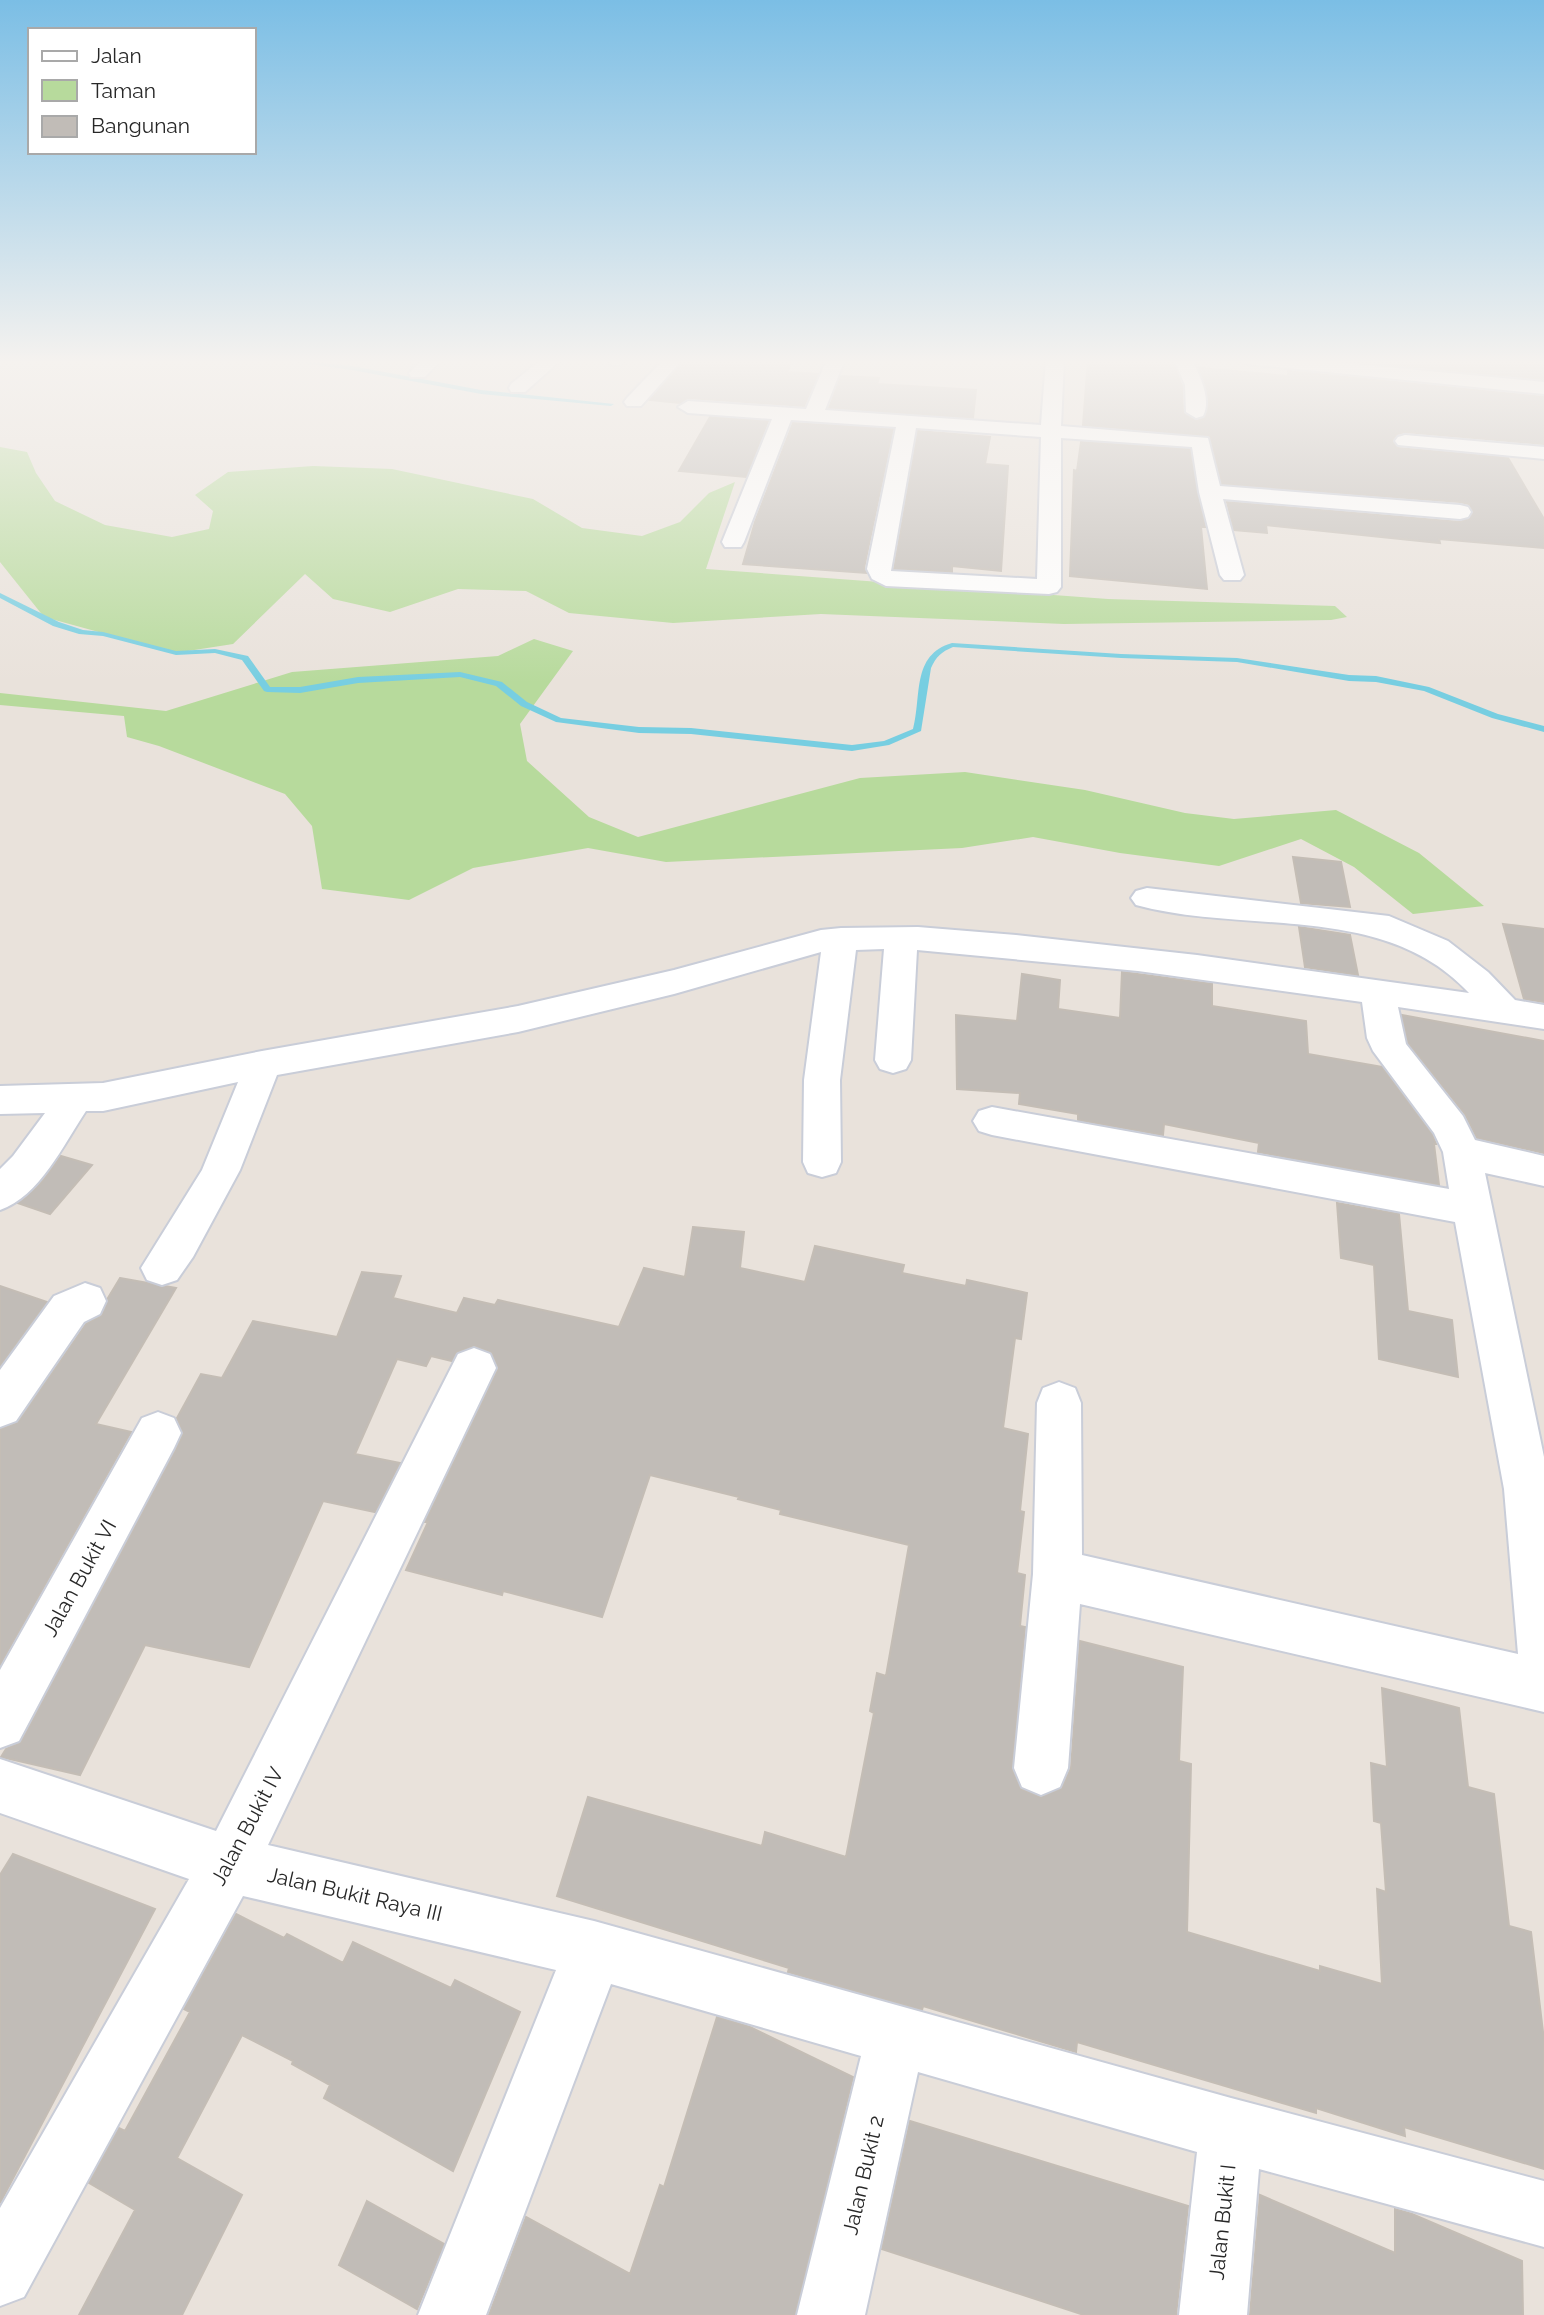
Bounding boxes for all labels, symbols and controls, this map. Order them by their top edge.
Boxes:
legend [28,28,256,154]
text: Jalan [91,43,142,68]
text: Taman [91,78,156,103]
text: Bangunan [91,113,190,138]
street label: Jalan Bukit VI [37,1515,121,1641]
street label: Jalan Bukit IV [205,1763,289,1889]
street label: Jalan Bukit Raya III [265,1862,445,1926]
street label: Jalan Bukit 2 [837,2113,889,2237]
street label: Jalan Bukit I [1204,2163,1240,2281]

